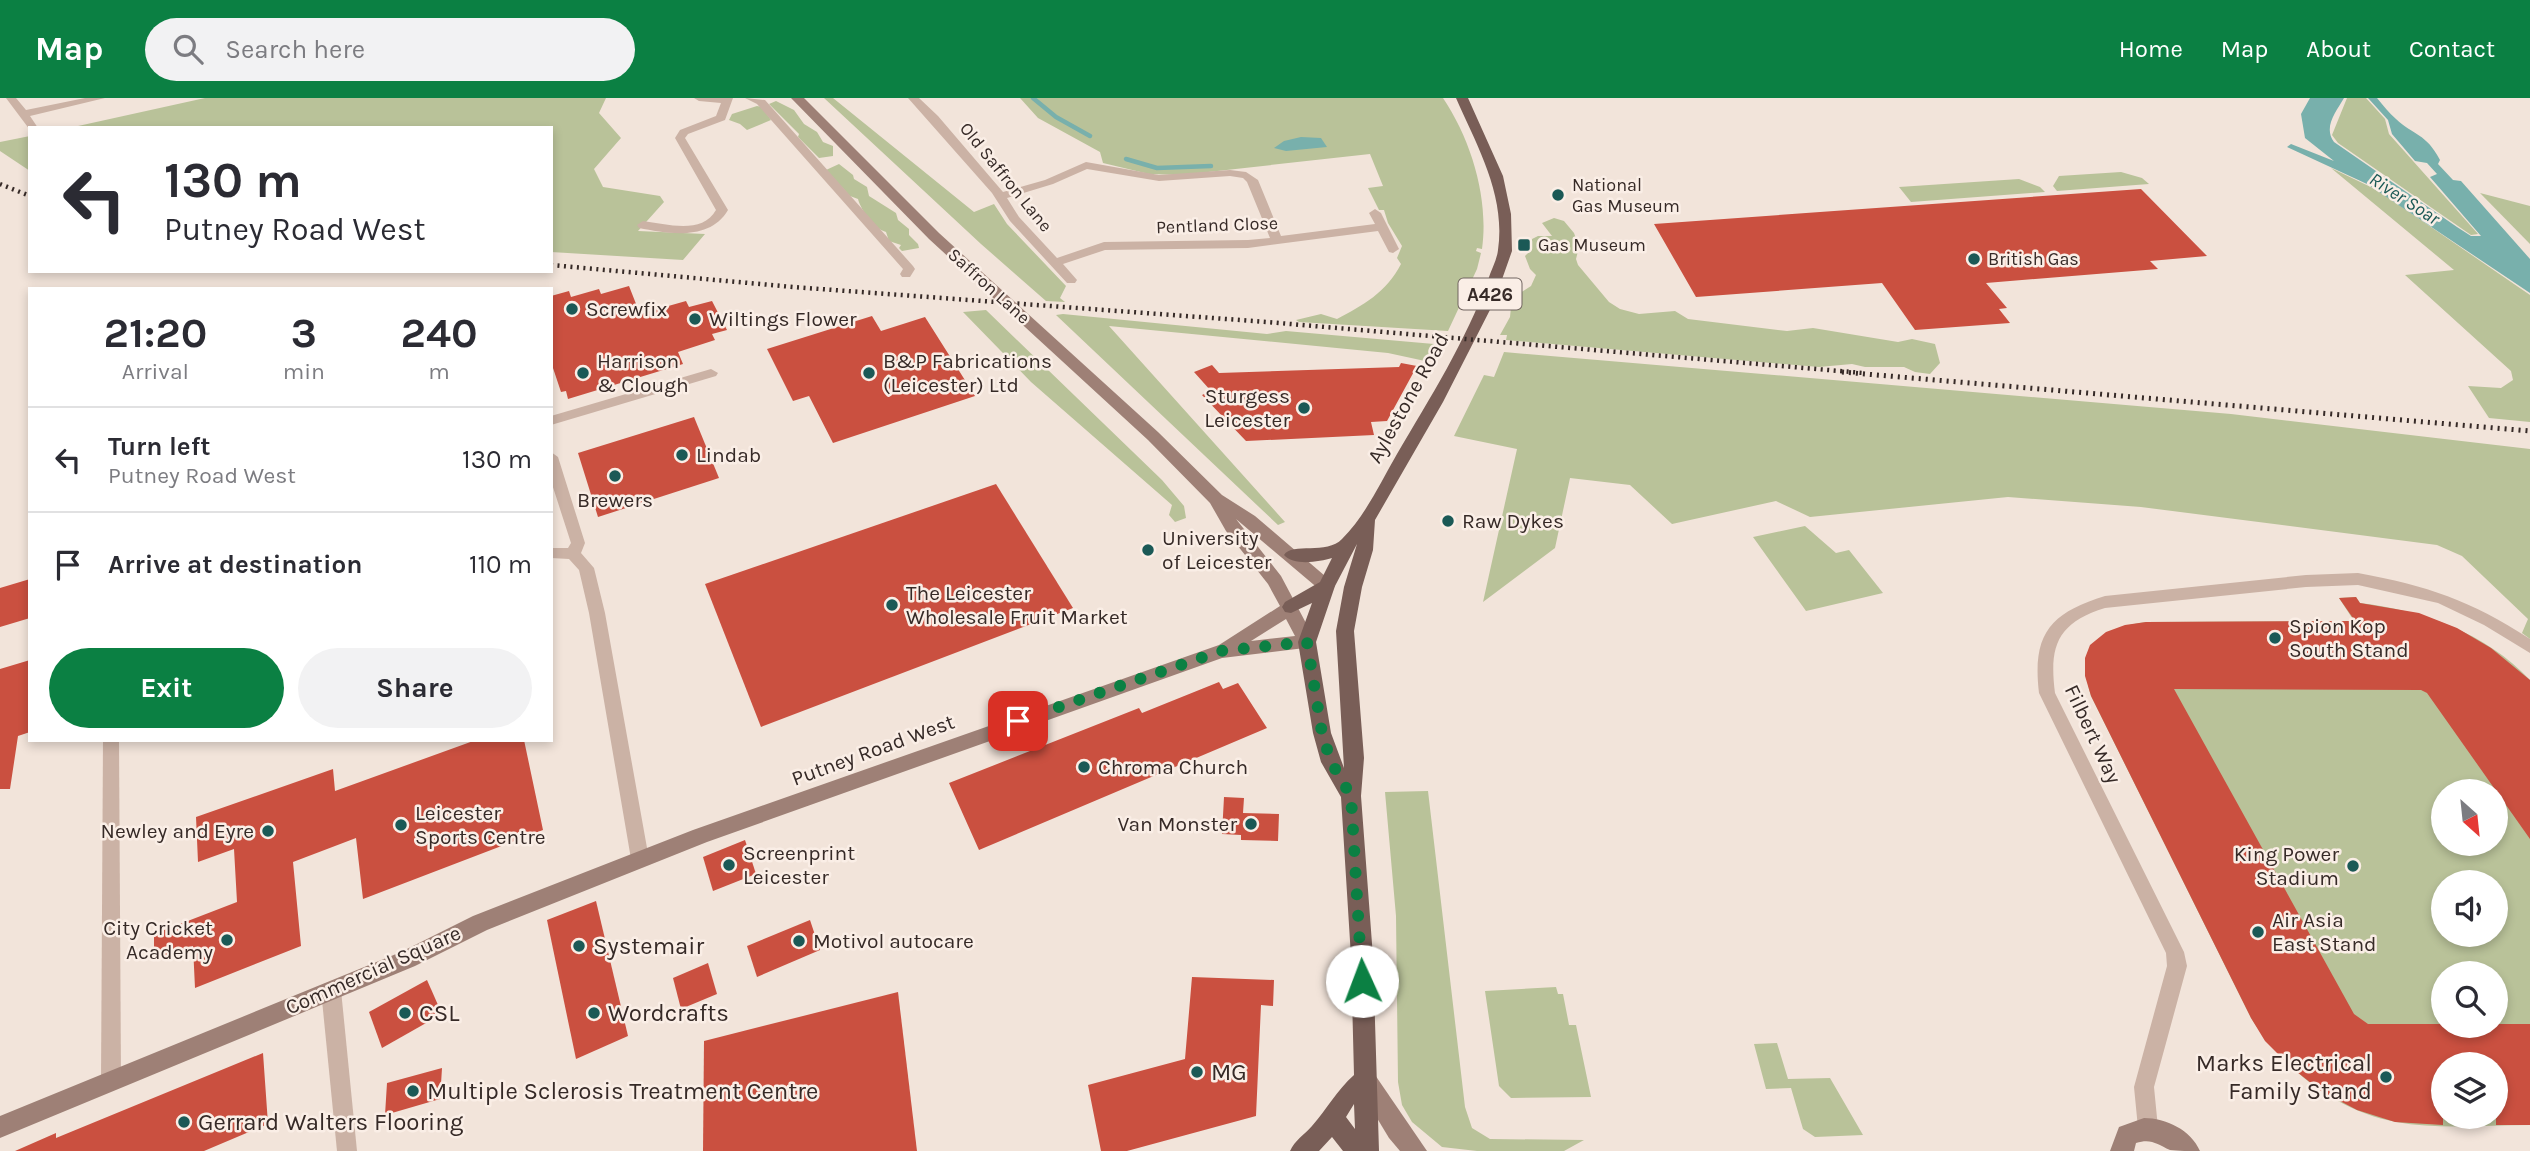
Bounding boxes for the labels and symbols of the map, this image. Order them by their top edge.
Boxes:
street label: Old Saffron Lane [955,118,1057,236]
water label: River Soar [2365,168,2445,230]
place label: National Gas Museum [1572,174,1680,217]
marker: National Gas Museum [1550,187,1566,203]
street label: Pentland Close [1156,212,1278,238]
place label: Gas Museum [1538,234,1646,256]
marker: Gas Museum [1516,237,1532,253]
street label: Saffron Lane [943,243,1035,329]
place label: British Gas [1988,248,2079,270]
marker: British Gas [1966,251,1982,267]
road number: A426 [1458,278,1522,310]
place label: Screwfix [586,297,668,321]
marker: Screwfix [564,301,580,317]
place label: Wiltings Flower [709,307,857,331]
marker: Wiltings Flower [687,311,703,327]
street label: Aylestone Road [1362,329,1454,467]
place label: Harrison & Clough [597,349,689,397]
place label: B&P Fabrications (Leicester) Ltd [883,349,1052,397]
marker: Harrison & Clough [575,365,591,381]
marker: B&P Fabrications (Leicester) Ltd [861,365,877,381]
place label: Sturgess Leicester [1204,384,1290,432]
marker: Sturgess Leicester [1296,400,1312,416]
place label: Lindab [696,443,761,467]
marker: Lindab [674,447,690,463]
marker: Brewers [607,468,623,484]
place label: Brewers [577,488,653,512]
place label: Raw Dykes [1462,509,1564,533]
marker: Raw Dykes [1440,513,1456,529]
place label: University of Leicester [1162,526,1272,574]
marker: University of Leicester [1140,542,1156,558]
place label: The Leicester Wholesale Fruit Market [906,581,1128,629]
marker: The Leicester Wholesale Fruit Market [884,597,900,613]
place label: Spion Kop South Stand [2289,614,2409,662]
marker: Spion Kop South Stand [2267,630,2283,646]
street label: Filbert Way [2060,681,2126,787]
pin [988,691,1048,751]
street label: Putney Road West [788,709,958,791]
place label: Chroma Church [1098,755,1248,779]
marker: Chroma Church [1076,759,1092,775]
north arrow [2431,779,2508,856]
place label: Leicester Sports Centre [415,801,546,849]
place label: Van Monster [1117,812,1237,836]
marker: Van Monster [1243,816,1259,832]
marker: Leicester Sports Centre [393,817,409,833]
place label: Newley and Eyre [101,819,254,843]
marker: Newley and Eyre [260,823,276,839]
place label: Screenprint Leicester [743,841,855,889]
place label: King Power Stadium [2234,842,2339,890]
marker: Screenprint Leicester [721,857,737,873]
marker: King Power Stadium [2345,858,2361,874]
place label: Air Asia East Stand [2272,908,2377,956]
place label: City Cricket Academy [103,916,213,964]
street label: Commercial Square [282,921,464,1019]
marker: Air Asia East Stand [2250,924,2266,940]
place label: Motivol autocare [813,929,974,953]
marker: City Cricket Academy [219,932,235,948]
place label: Systemair [593,932,704,960]
marker: Motivol autocare [791,933,807,949]
marker: Systemair [571,938,587,954]
position arrow [1325,944,1399,1018]
place label: CSL [419,999,460,1027]
place label: Wordcrafts [608,999,729,1027]
marker: CSL [397,1005,413,1021]
marker: Wordcrafts [586,1005,602,1021]
place label: Marks Electrical Family Stand [2196,1049,2372,1105]
place label: MG [1211,1058,1247,1086]
marker: MG [1189,1064,1205,1080]
marker: Marks Electrical Family Stand [2378,1069,2394,1085]
place label: Multiple Sclerosis Treatment Centre [427,1077,818,1105]
marker: Multiple Sclerosis Treatment Centre [405,1083,421,1099]
place label: Gerrard Walters Flooring [198,1108,464,1136]
marker: Gerrard Walters Flooring [176,1114,192,1130]

